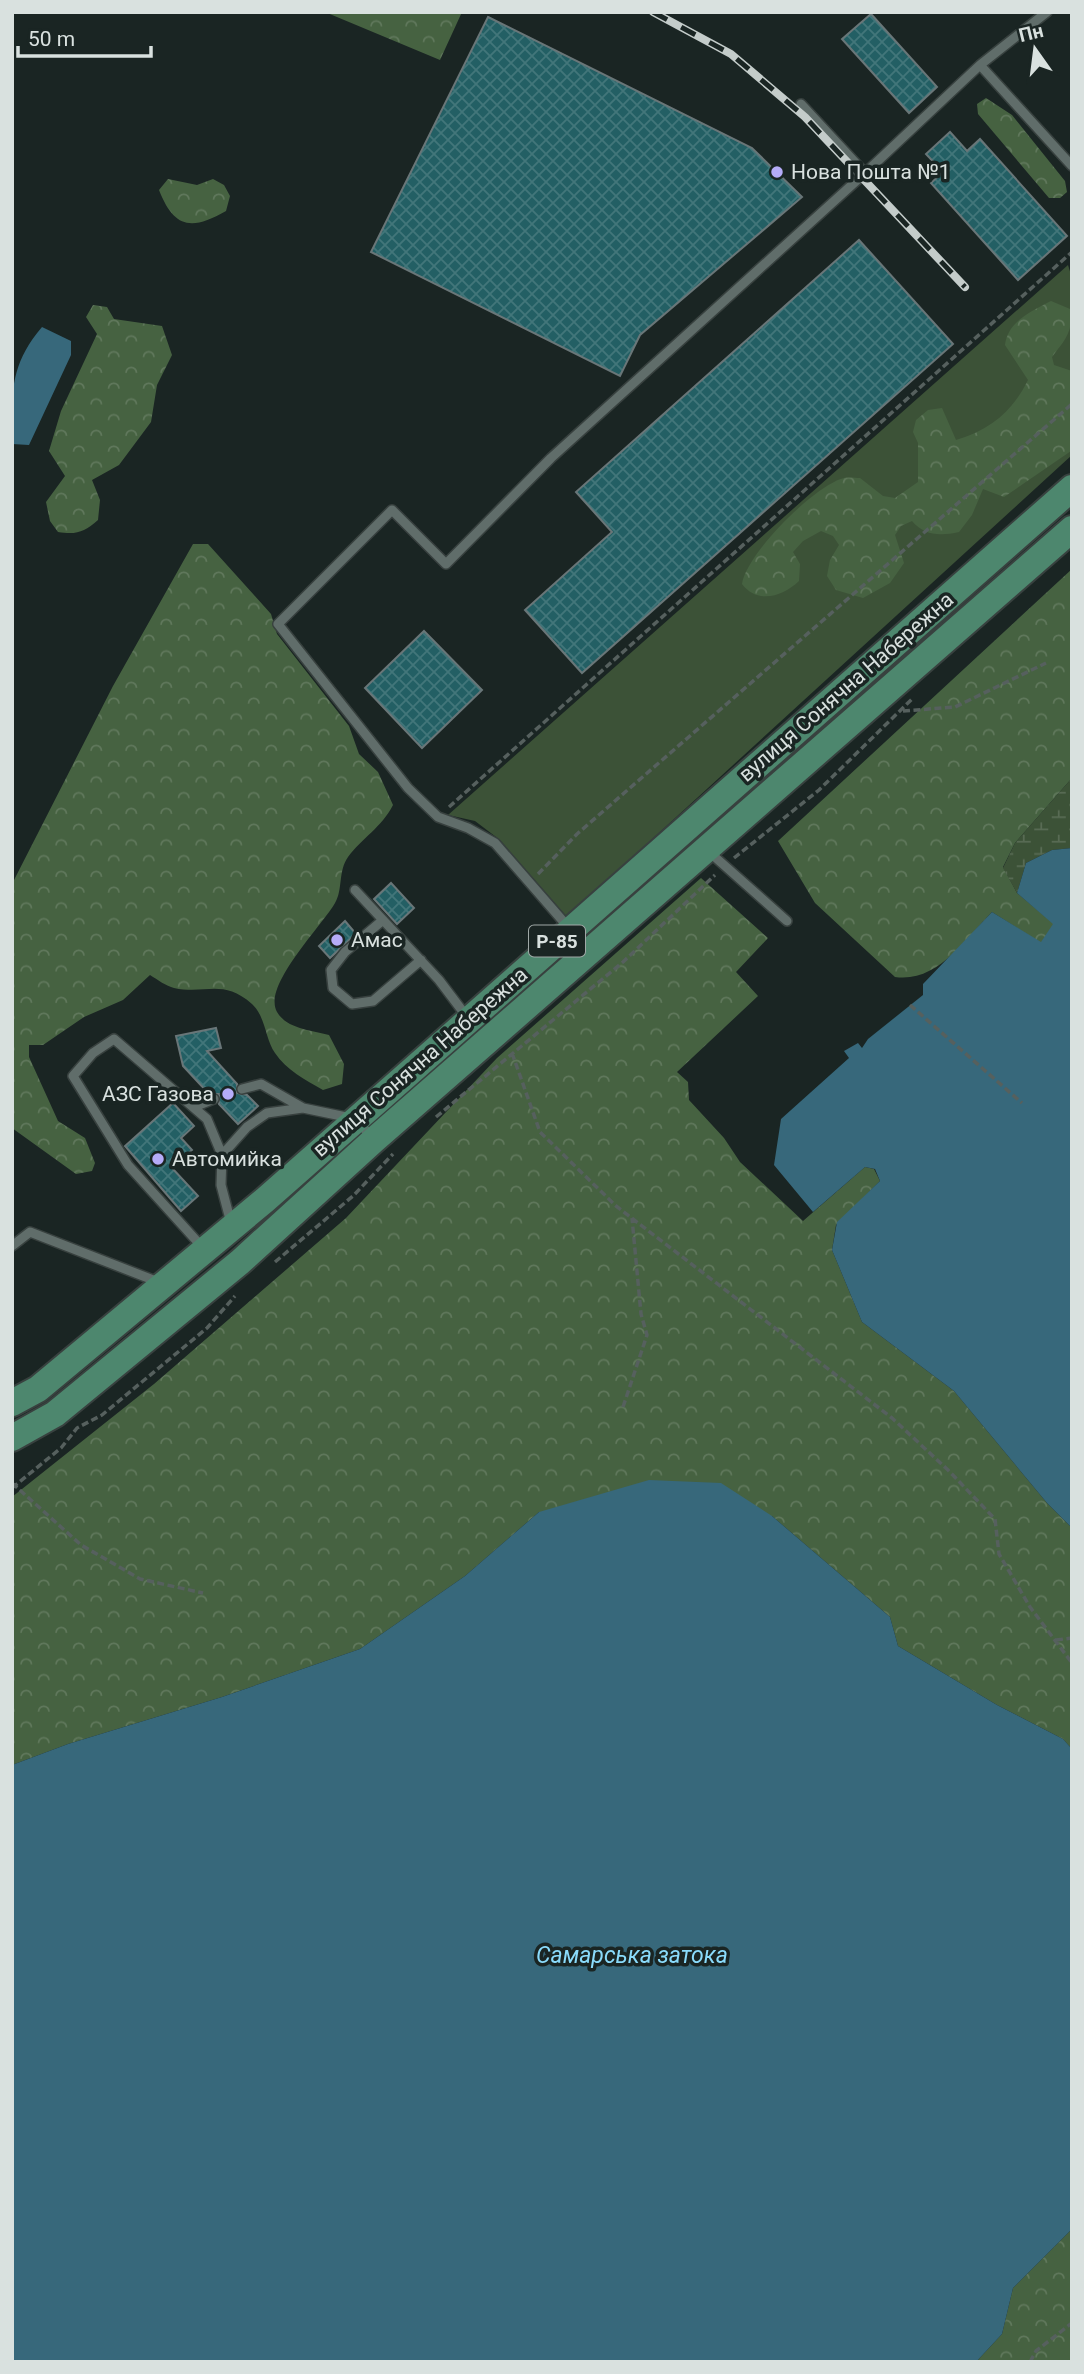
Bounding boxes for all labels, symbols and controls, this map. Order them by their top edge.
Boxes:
scale bar [18,14,150,58]
north arrow [1000,14,1070,84]
text: Пн [1016,19,1046,47]
text: 50 m [28,27,75,51]
place label: Нова Пошта №1 [791,160,951,184]
marker: Нова Пошта №1 [769,164,785,180]
street label: вулиця Сонячна Набережна [734,587,958,787]
road number: Р-85 [529,925,585,956]
place label: Амас [351,928,403,952]
marker: Амас [329,932,345,948]
street label: вулиця Сонячна Набережна [308,962,532,1162]
place label: АЗС Газова [102,1082,214,1106]
marker: АЗС Газова [220,1086,236,1102]
place label: Автомийка [172,1147,282,1171]
marker: Автомийка [150,1151,166,1167]
water label: Самарська затока [536,1942,728,1969]

